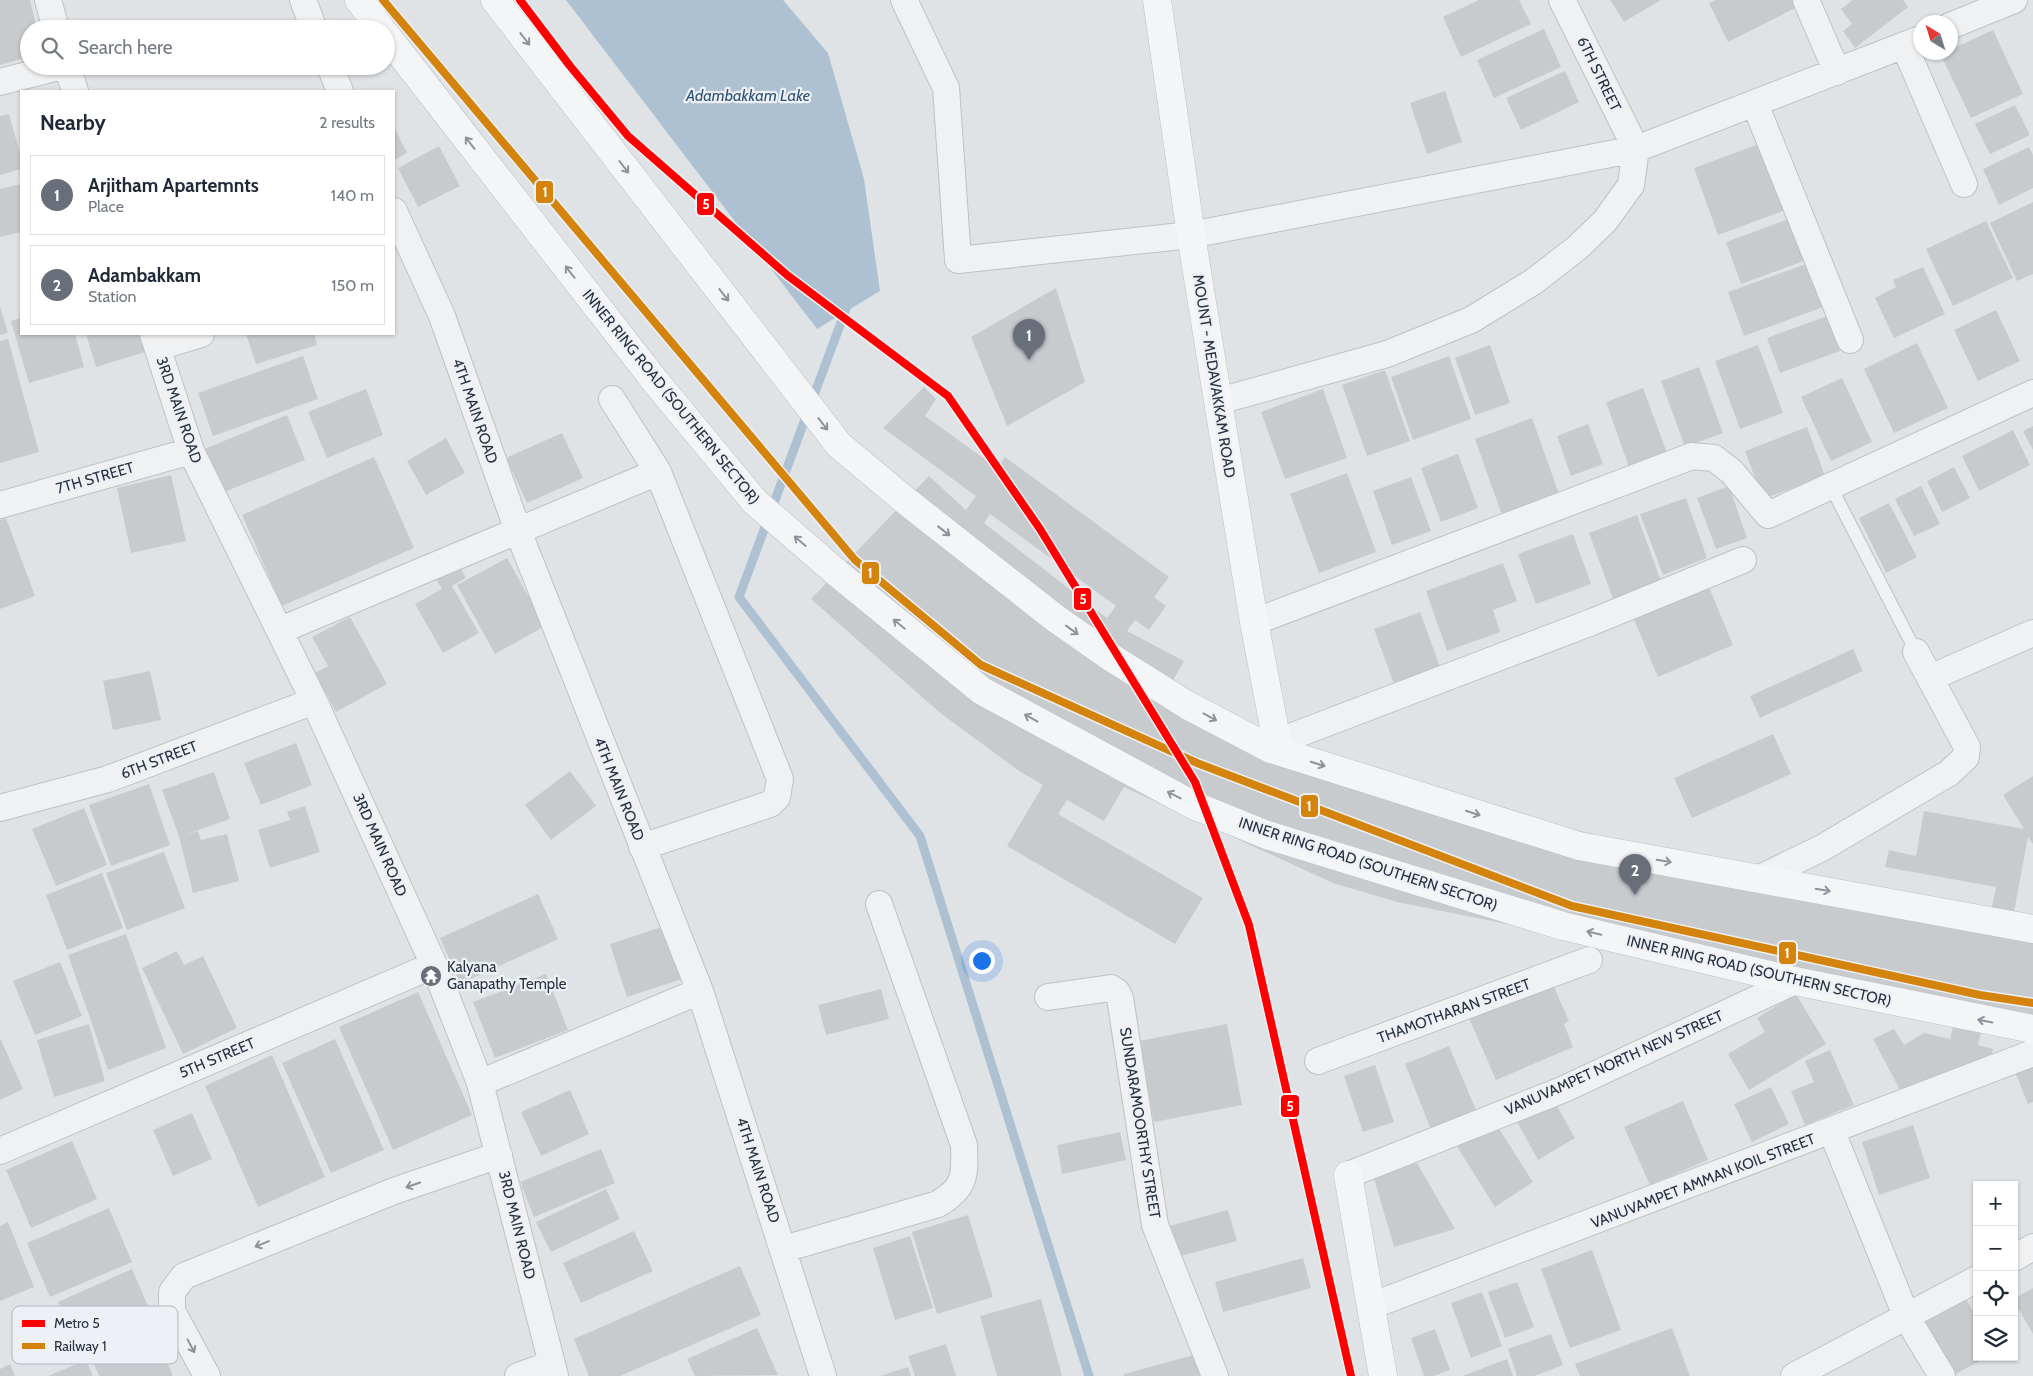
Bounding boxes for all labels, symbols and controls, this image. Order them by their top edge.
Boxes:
north arrow [1913,15,1958,60]
search box [20,20,395,75]
one-way arrow [519,32,530,45]
icon: search [38,34,66,62]
street label: 6TH STREET [1573,34,1625,114]
text: Search here [78,36,172,59]
water label: Adambakkam Lake [685,86,810,105]
text: Nearby [40,110,106,135]
text: 2 results [319,113,375,132]
one-way arrow [465,136,475,150]
one-way arrow [619,160,629,174]
text: Arjitham Apartemnts [88,174,259,197]
line badge: 1 [535,180,554,204]
text: 1 [542,183,548,201]
text: 1 [54,186,60,205]
text: 140 m [331,186,374,205]
line badge: 5 [696,192,715,216]
text: 5 [702,195,710,213]
text: Place [88,197,124,216]
text: Adambakkam [88,264,201,287]
one-way arrow [564,266,575,279]
street label: MOUNT - MEDAVAKKAM ROAD [1189,273,1239,479]
text: 2 [53,276,61,295]
text: 150 m [331,276,374,295]
street label: INNER RING ROAD (SOUTHERN SECTOR) [579,286,763,508]
text: Station [88,287,137,306]
one-way arrow [718,289,729,302]
pin: 1 [1013,319,1045,360]
street label: 3RD MAIN ROAD [152,354,206,466]
street label: 4TH MAIN ROAD [449,356,501,466]
one-way arrow [818,417,828,431]
street label: 7TH STREET [54,458,136,498]
one-way arrow [937,525,950,536]
one-way arrow [793,535,806,547]
line badge: 1 [861,561,880,585]
text: 1 [867,564,873,582]
line badge: 5 [1073,587,1092,611]
text: 5 [1079,590,1087,608]
one-way arrow [893,618,906,629]
one-way arrow [1065,625,1079,635]
one-way arrow [1025,712,1039,722]
one-way arrow [1202,713,1217,722]
street label: 4TH MAIN ROAD [590,735,648,844]
street label: 6TH STREET [118,737,200,783]
one-way arrow [1309,759,1325,769]
one-way arrow [1167,790,1182,800]
street label: 3RD MAIN ROAD [349,791,411,900]
line badge: 1 [1300,794,1319,818]
text: 1 [1306,797,1312,815]
one-way arrow [1464,808,1480,818]
street label: INNER RING ROAD (SOUTHERN SECTOR) [1236,814,1500,914]
pin: 2 [1619,854,1651,895]
one-way arrow [1655,857,1671,867]
one-way arrow [1815,886,1831,896]
one-way arrow [1587,928,1603,937]
street label: INNER RING ROAD (SOUTHERN SECTOR) [1625,932,1893,1010]
line badge: 1 [1778,941,1797,965]
text: 1 [1784,944,1790,962]
your location [969,948,995,974]
place label: Kalyana Ganapathy Temple [447,958,567,993]
temple icon: Kalyana Ganapathy Temple [419,964,443,988]
street label: THAMOTHARAN STREET [1375,975,1533,1047]
street label: VANUVAMPET NORTH NEW STREET [1502,1007,1726,1119]
one-way arrow [1977,1015,1993,1025]
street label: SUNDARAMOORTHY STREET [1116,1026,1164,1220]
street label: 5TH STREET [176,1034,258,1082]
line badge: 5 [1280,1094,1300,1118]
text: 5 [1286,1097,1294,1115]
street label: 4TH MAIN ROAD [732,1115,784,1225]
street label: VANUVAMPET AMMAN KOIL STREET [1588,1130,1818,1232]
street label: 3RD MAIN ROAD [495,1169,539,1281]
one-way arrow [406,1181,421,1190]
map controls [1973,1181,2018,1361]
button: + [1973,1181,2018,1226]
button: − [1973,1226,2018,1271]
one-way arrow [254,1240,269,1249]
button: locate [1973,1271,2018,1316]
legend [12,1306,178,1364]
text: Metro 5 [54,1314,100,1332]
button: layers [1973,1316,2018,1361]
text: Railway 1 [54,1337,107,1355]
one-way arrow [187,1338,196,1353]

